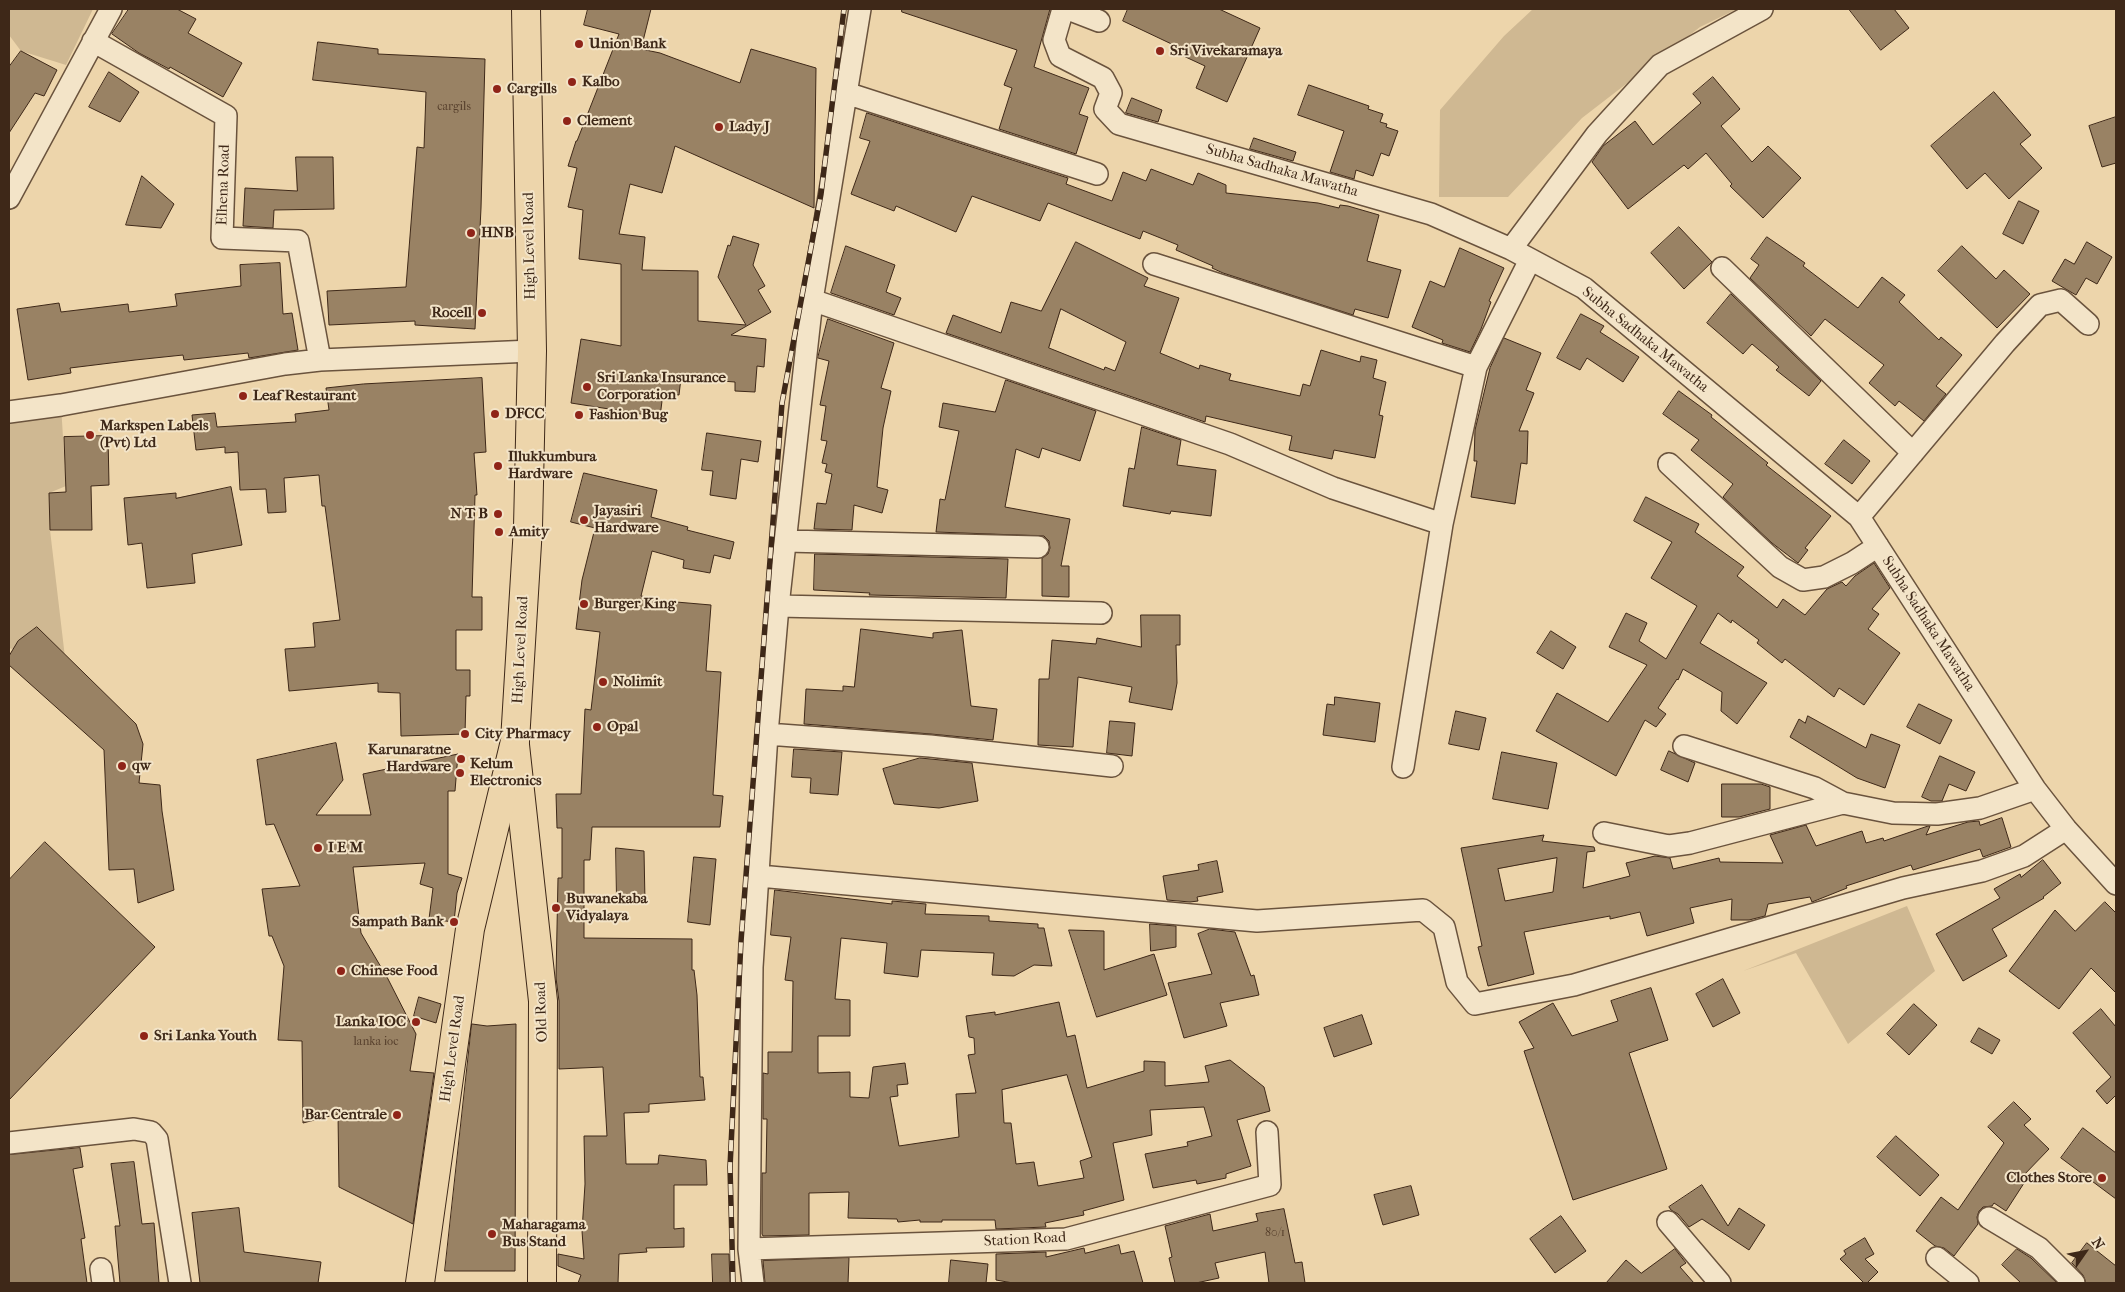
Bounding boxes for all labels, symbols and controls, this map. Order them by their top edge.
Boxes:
place label: Union Bank [589,35,666,53]
marker: Union Bank [573,38,585,50]
place label: Sri Vivekaramaya [1170,42,1282,60]
marker: Sri Vivekaramaya [1154,45,1166,57]
place label: Kalbo [582,73,620,91]
marker: Kalbo [566,76,578,88]
place label: Cargills [507,80,557,98]
marker: Cargills [491,83,503,95]
house number: cargils [437,100,471,114]
place label: Clement [577,112,632,130]
marker: Clement [561,115,573,127]
place label: Lady J [729,118,770,136]
marker: Lady J [713,121,725,133]
street label: Subha Sadhaka Mawatha [1204,141,1360,201]
street label: Elhena Road [214,144,234,226]
street label: High Level Road [520,192,540,300]
place label: HNB [481,224,514,242]
marker: HNB [465,227,477,239]
street label: Subha Sadhaka Mawatha [1578,283,1712,397]
place label: Rocell [431,304,472,322]
marker: Rocell [476,307,488,319]
place label: Sri Lanka Insurance Corporation [597,369,726,404]
marker: Sri Lanka Insurance Corporation [581,381,593,393]
place label: Leaf Restaurant [253,387,356,405]
marker: Leaf Restaurant [237,390,249,402]
place label: DFCC [505,405,545,423]
place label: Fashion Bug [589,406,668,424]
marker: DFCC [489,408,501,420]
marker: Fashion Bug [573,409,585,421]
place label: Markspen Labels (Pvt) Ltd [100,417,209,452]
marker: Markspen Labels (Pvt) Ltd [84,429,96,441]
place label: Illukkumbura Hardware [508,448,596,483]
marker: Illukkumbura Hardware [492,460,504,472]
place label: Jayasiri Hardware [594,502,659,537]
place label: N T B [450,505,488,523]
marker: N T B [492,508,504,520]
marker: Jayasiri Hardware [578,514,590,526]
place label: Amity [509,523,549,541]
marker: Amity [493,526,505,538]
street label: Subha Sadhaka Mawatha [1878,553,1978,695]
place label: Burger King [594,595,676,613]
street label: High Level Road [509,596,533,704]
marker: Burger King [578,598,590,610]
place label: Nolimit [613,673,662,691]
marker: Nolimit [597,676,609,688]
place label: Opal [607,718,638,736]
marker: Opal [591,721,603,733]
place label: City Pharmacy [475,725,571,743]
marker: City Pharmacy [459,728,471,740]
place label: Karunaratne Hardware [368,741,451,776]
marker: Karunaratne Hardware [455,753,467,765]
place label: Kelum Electronics [470,755,542,790]
place label: qw [132,757,151,775]
marker: qw [116,760,128,772]
marker: Kelum Electronics [454,767,466,779]
place label: I E M [328,839,363,857]
marker: I E M [312,842,324,854]
place label: Buwanekaba Vidyalaya [566,890,647,925]
marker: Buwanekaba Vidyalaya [550,902,562,914]
place label: Sampath Bank [352,913,444,931]
marker: Sampath Bank [448,916,460,928]
place label: Chinese Food [351,962,438,980]
marker: Chinese Food [335,965,347,977]
street label: Old Road [532,981,552,1043]
street label: High Level Road [437,994,469,1104]
place label: Lanka IOC [336,1013,406,1031]
marker: Lanka IOC [410,1016,422,1028]
place label: Sri Lanka Youth [154,1027,257,1045]
marker: Sri Lanka Youth [138,1030,150,1042]
house number: lanka ioc [354,1035,398,1049]
place label: Bar Centrale [304,1106,387,1124]
marker: Bar Centrale [391,1109,403,1121]
place label: Clothes Store [2006,1169,2092,1187]
marker: Clothes Store [2096,1172,2108,1184]
place label: Maharagama Bus Stand [502,1216,586,1251]
house number: 80/1 [1265,1226,1285,1240]
north arrow [2060,1227,2110,1277]
marker: Maharagama Bus Stand [486,1228,498,1240]
street label: Station Road [983,1229,1067,1251]
text: N [2088,1234,2108,1253]

